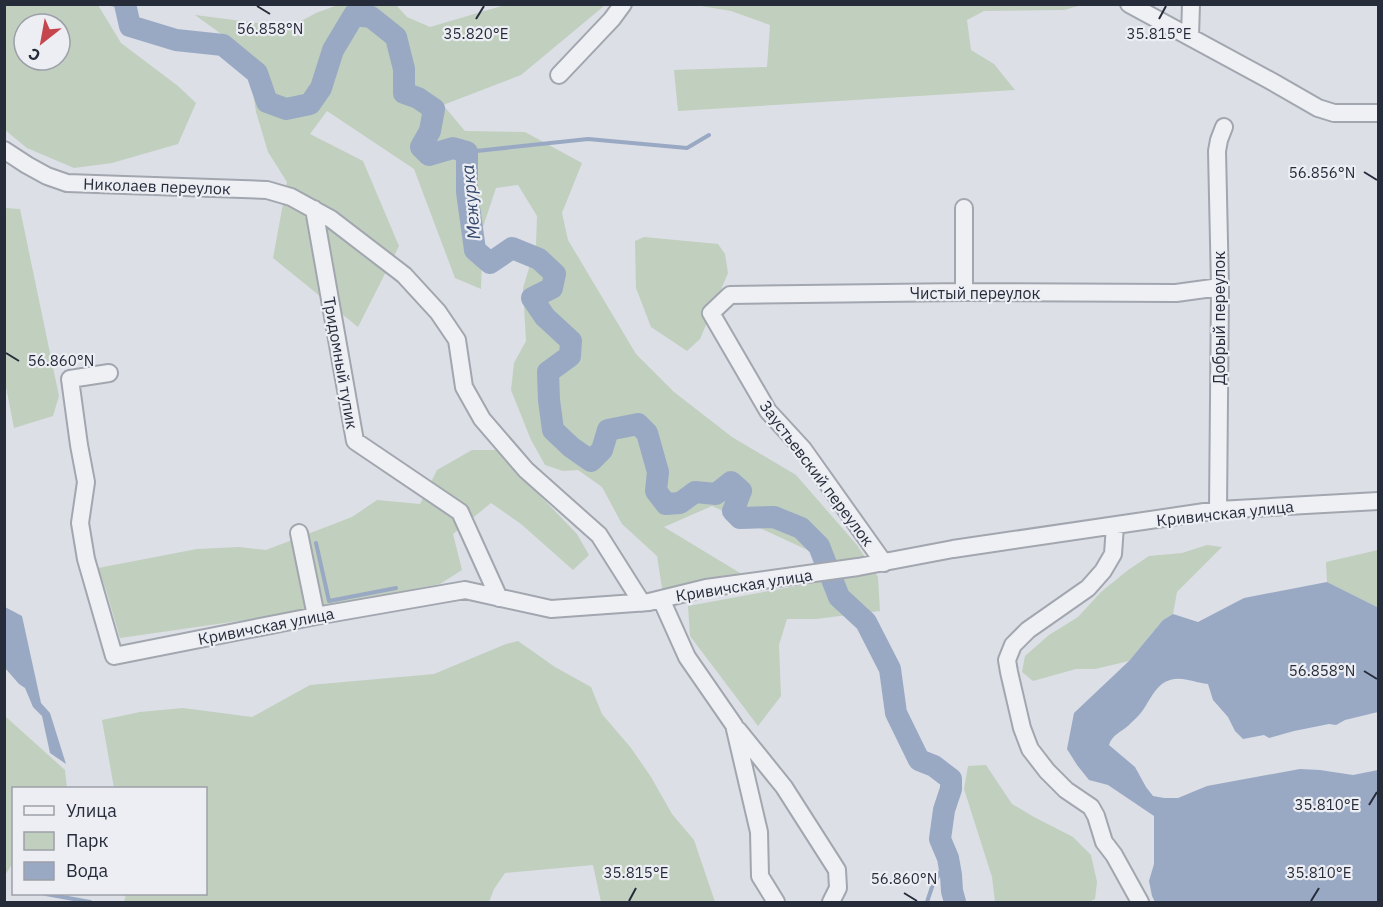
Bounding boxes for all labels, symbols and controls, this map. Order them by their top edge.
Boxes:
north arrow [12,12,72,72]
text: 56.858°N [237,19,303,38]
text: 35.820°E [444,24,508,43]
text: 35.815°E [1127,24,1191,43]
text: С [25,44,44,66]
water label: Межурка [456,163,485,241]
text: 56.856°N [1289,163,1355,182]
street label: Николаев переулок [83,173,231,199]
street label: Добрый переулок [1209,251,1229,385]
street label: Чистый переулок [910,283,1041,303]
street label: Тридомный тупик [320,295,363,431]
text: 56.860°N [28,351,94,370]
street label: Заустьевский переулок [756,396,878,550]
street label: Кривичская улица [1155,496,1295,530]
street label: Кривичская улица [674,564,814,606]
street label: Кривичская улица [196,603,336,649]
text: 56.858°N [1289,661,1355,680]
legend [12,787,207,895]
text: 35.810°E [1295,795,1359,814]
text: Улица [66,799,117,822]
text: Парк [66,829,109,852]
text: Вода [66,859,109,882]
text: 35.815°E [604,863,668,882]
text: 35.810°E [1287,863,1351,882]
text: 56.860°N [871,869,937,888]

